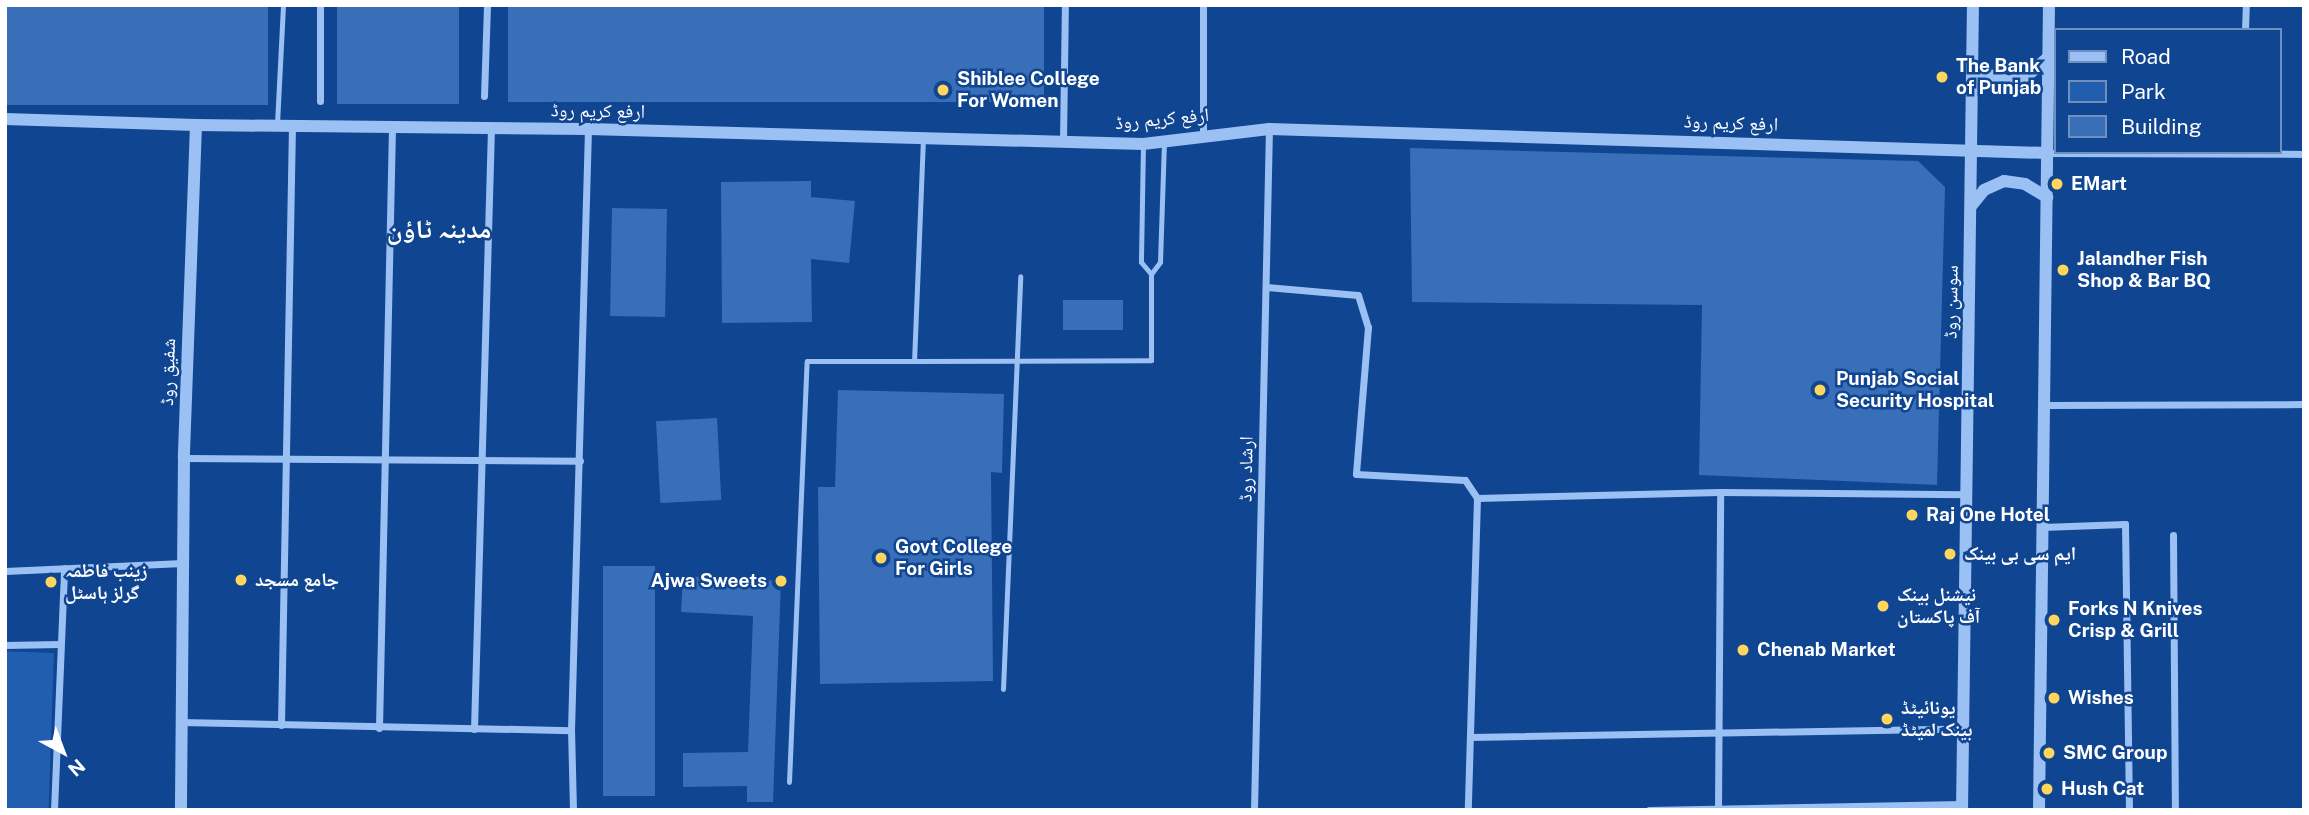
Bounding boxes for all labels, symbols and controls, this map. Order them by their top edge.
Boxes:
legend [2054,28,2281,154]
text: Road [2121,44,2171,69]
place label: The Bank of Punjab [1956,55,2041,99]
place label: Shiblee College For Women [957,68,1100,112]
marker: The Bank of Punjab [1934,69,1950,85]
text: Park [2121,79,2166,104]
marker: Shiblee College For Women [935,82,951,98]
street label: ارفع کریم روڈ [551,99,645,123]
street label: ارفع کریم روڈ [1114,104,1210,134]
street label: ارفع کریم روڈ [1683,110,1779,136]
text: Building [2121,114,2202,139]
place label: EMart [2071,173,2127,195]
marker: EMart [2049,176,2065,192]
district label: مدینہ ٹاؤن [387,213,491,245]
place label: Jalandher Fish Shop & Bar BQ [2077,248,2211,292]
marker: Jalandher Fish Shop & Bar BQ [2055,262,2071,278]
street label: سوسن روڈ [1939,265,1963,339]
street label: شفیق روڈ [155,338,181,406]
place label: Punjab Social Security Hospital [1836,368,1994,412]
marker: Punjab Social Security Hospital [1810,380,1830,400]
street label: ارشاد روڈ [1234,436,1258,502]
place label: Raj One Hotel [1926,504,2050,526]
marker: Raj One Hotel [1904,507,1920,523]
place label: Govt College For Girls [895,536,1012,580]
place label: ایم سی بی بینک [1964,543,2076,565]
marker: ایم سی بی بینک [1942,546,1958,562]
marker: Govt College For Girls [873,550,889,566]
place label: زینب فاطمہ گرلز ہاسٹل [65,560,147,604]
place label: جامع مسجد [255,569,339,591]
place label: Ajwa Sweets [651,570,767,592]
marker: جامع مسجد [233,572,249,588]
marker: Ajwa Sweets [773,573,789,589]
marker: زینب فاطمہ گرلز ہاسٹل [43,574,59,590]
place label: نیشنل بینک آف پاکستان [1897,584,1980,628]
marker: نیشنل بینک آف پاکستان [1875,598,1891,614]
place label: Forks N Knives Crisp & Grill [2068,598,2203,642]
marker: Forks N Knives Crisp & Grill [2046,612,2062,628]
place label: Chenab Market [1757,639,1896,661]
marker: Chenab Market [1735,642,1751,658]
place label: Wishes [2068,687,2134,709]
marker: Wishes [2046,690,2062,706]
place label: یونائیٹڈ بینک لمیٹڈ [1901,697,1972,741]
marker: یونائیٹڈ بینک لمیٹڈ [1879,711,1895,727]
north arrow [28,717,98,787]
place label: SMC Group [2063,742,2167,764]
marker: SMC Group [2041,745,2057,761]
text: N [64,755,90,781]
place label: Hush Cat [2061,778,2144,800]
marker: Hush Cat [2039,781,2055,797]

